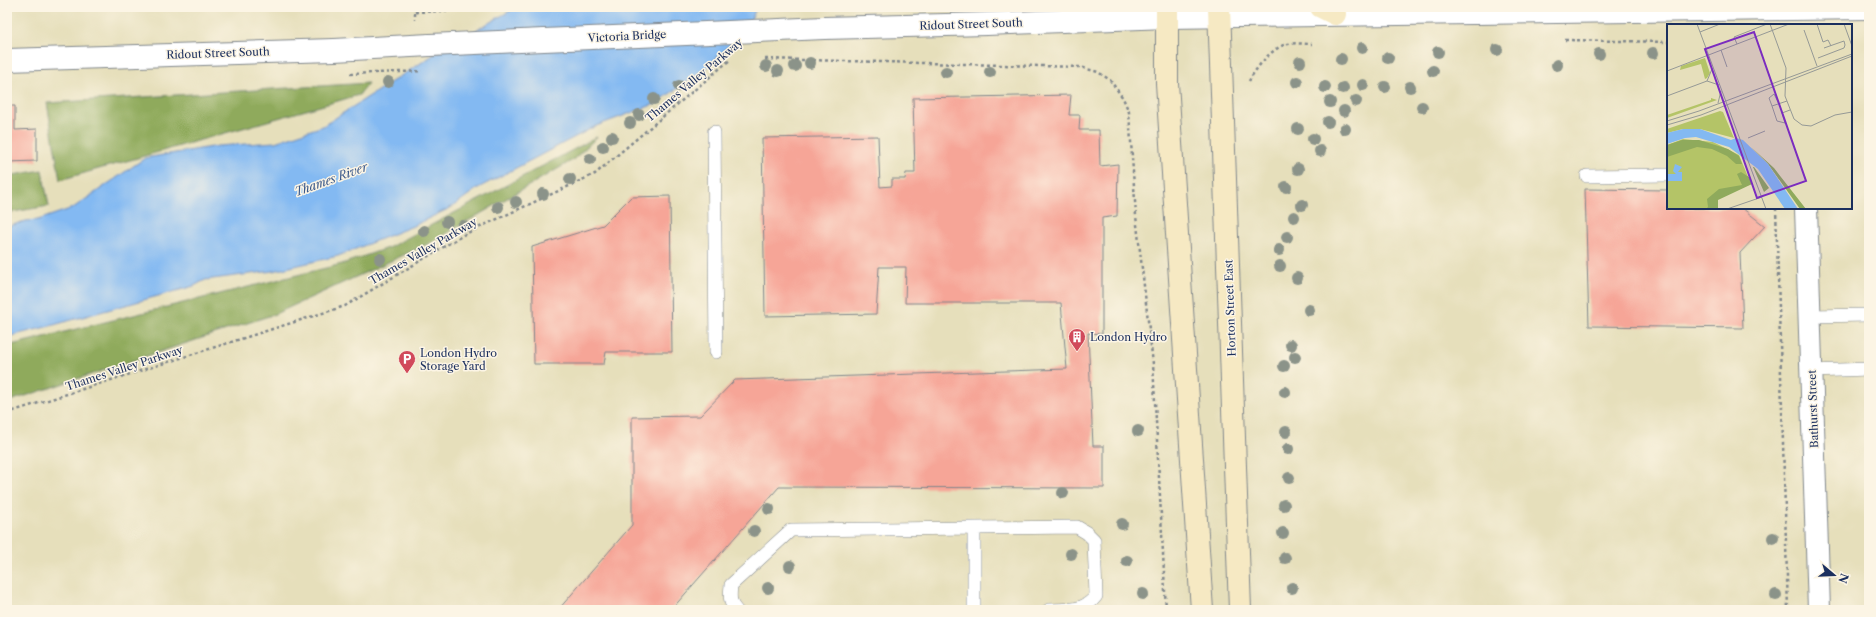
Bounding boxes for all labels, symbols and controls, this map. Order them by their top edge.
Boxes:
street label: Ridout Street South [919,15,1023,33]
inset map [1667,24,1852,209]
street label: Victoria Bridge [586,27,667,45]
street label: Thames Valley Parkway [643,35,746,125]
street label: Ridout Street South [166,44,270,62]
water label: Thames River [292,158,371,199]
street label: Thames Valley Parkway [366,214,480,288]
street label: Horton Street East [1221,259,1239,357]
building icon: London Hydro [1067,327,1087,352]
place label: London Hydro [1090,330,1167,344]
street label: Thames Valley Parkway [64,342,185,394]
place label: London Hydro Storage Yard [420,346,497,373]
parking icon: London Hydro Storage Yard [397,349,417,374]
street label: Bathurst Street [1805,369,1821,448]
north arrow [1814,555,1854,595]
text: N [1835,571,1852,585]

